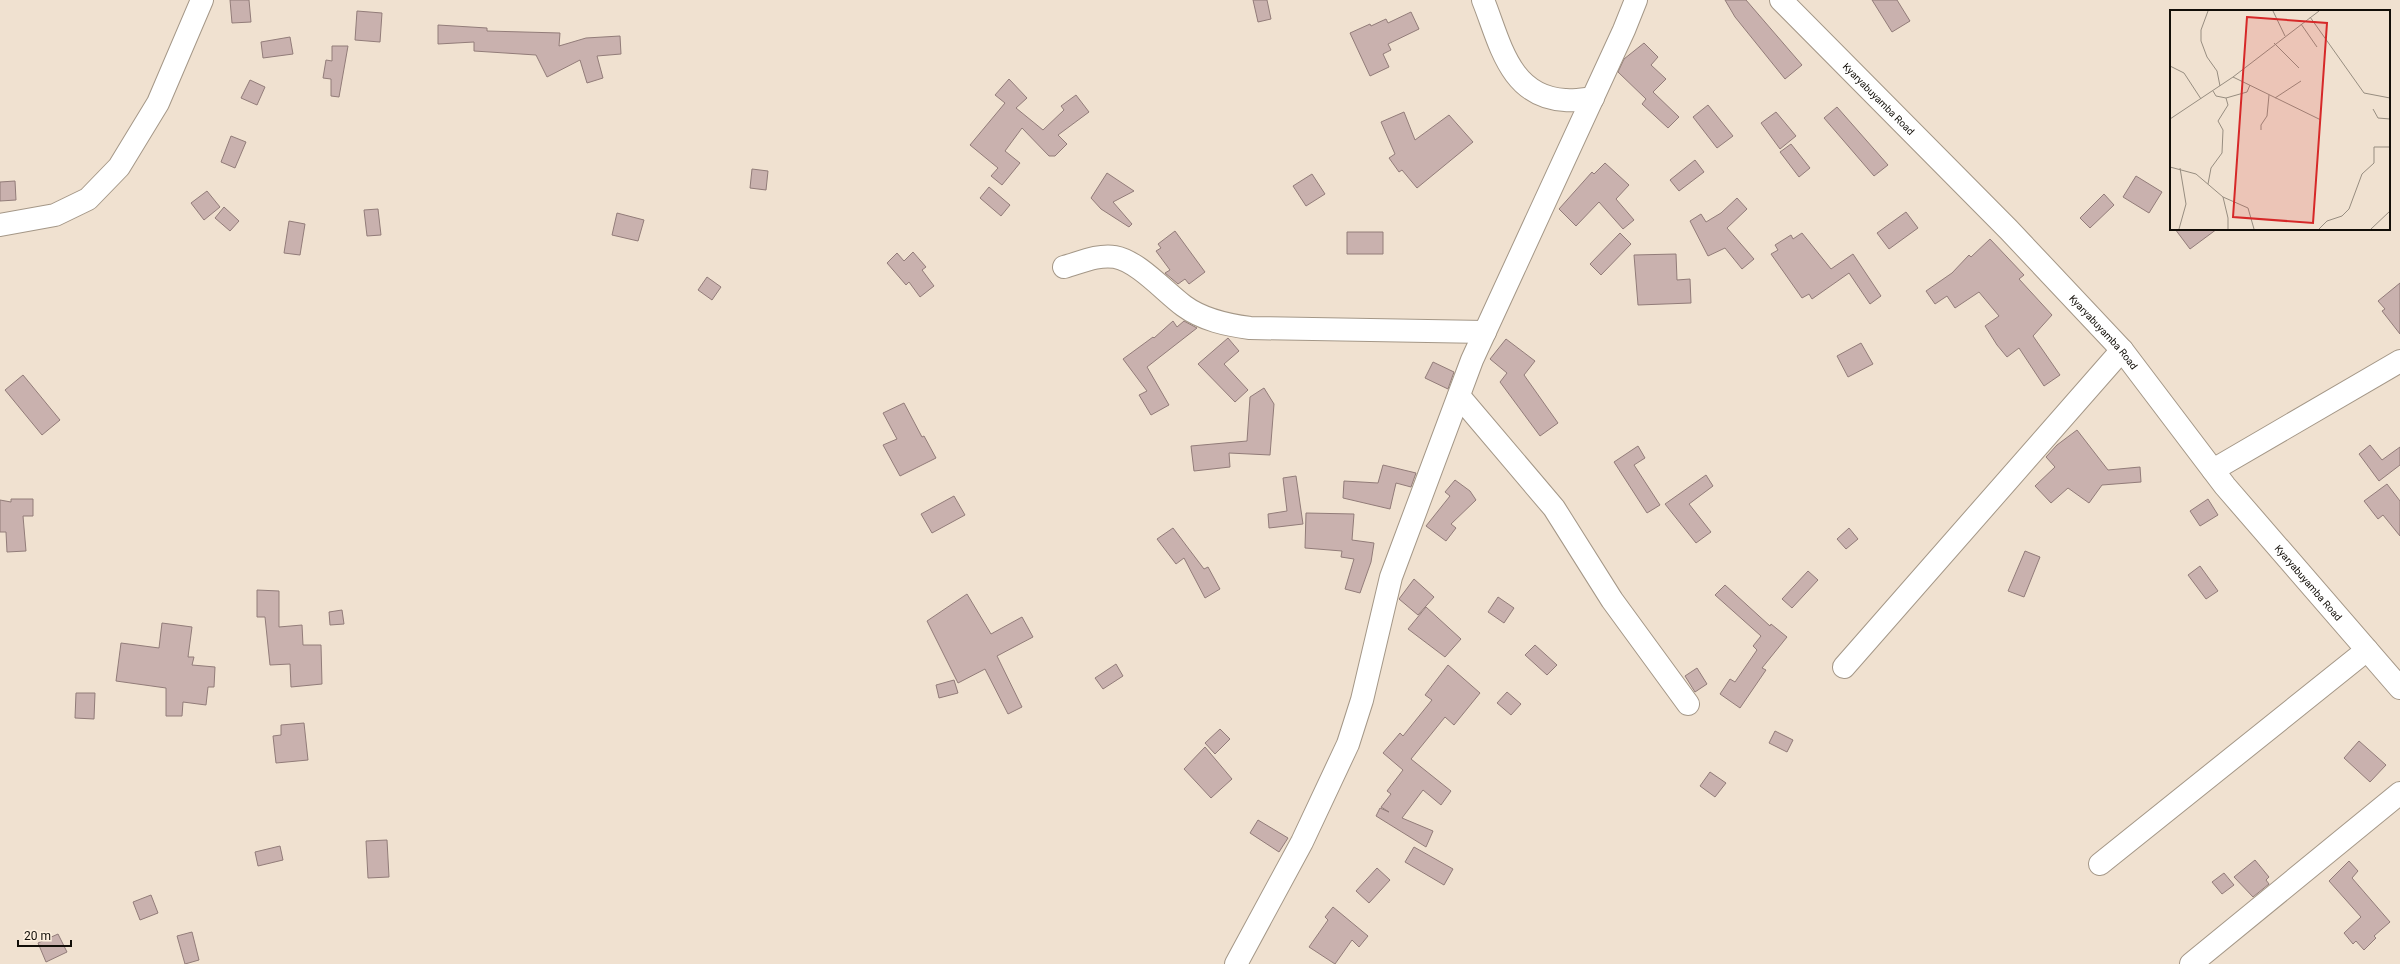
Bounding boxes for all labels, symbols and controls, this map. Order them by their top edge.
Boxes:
inset map [2170,10,2390,230]
street label: Kyaryabuyamba Road [1841,61,1916,137]
street label: Kyaryabuyamba Road [2067,293,2140,372]
street label: Kyaryabuyamba Road [2273,543,2344,623]
scale bar [18,922,71,948]
text: 20 m [24,929,51,943]

